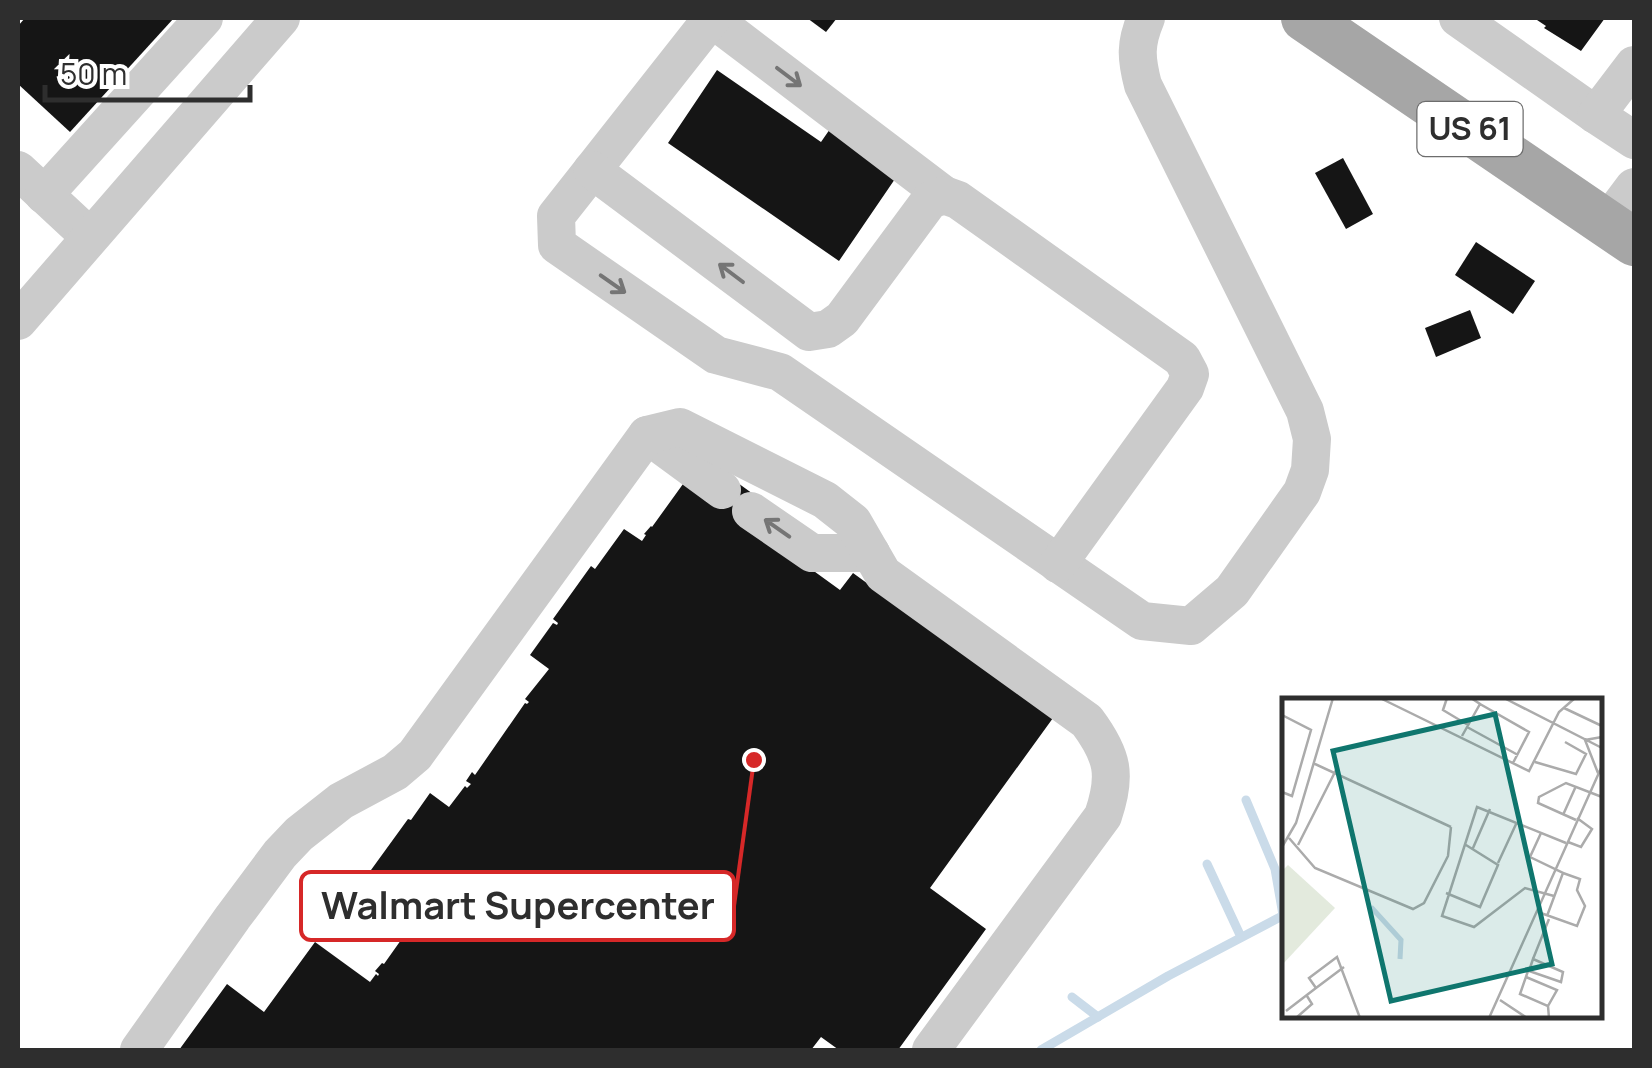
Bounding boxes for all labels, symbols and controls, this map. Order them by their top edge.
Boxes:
scale bar [45,40,250,102]
text: 50 m [60,53,127,94]
one-way arrow [775,67,802,88]
road number: US 61 [1418,102,1522,156]
one-way arrow [718,263,745,284]
one-way arrow [599,273,627,294]
one-way arrow [764,518,792,539]
inset map [1282,698,1602,1018]
callout: Walmart Supercenter [301,872,734,940]
text: Walmart Supercenter [321,878,715,930]

